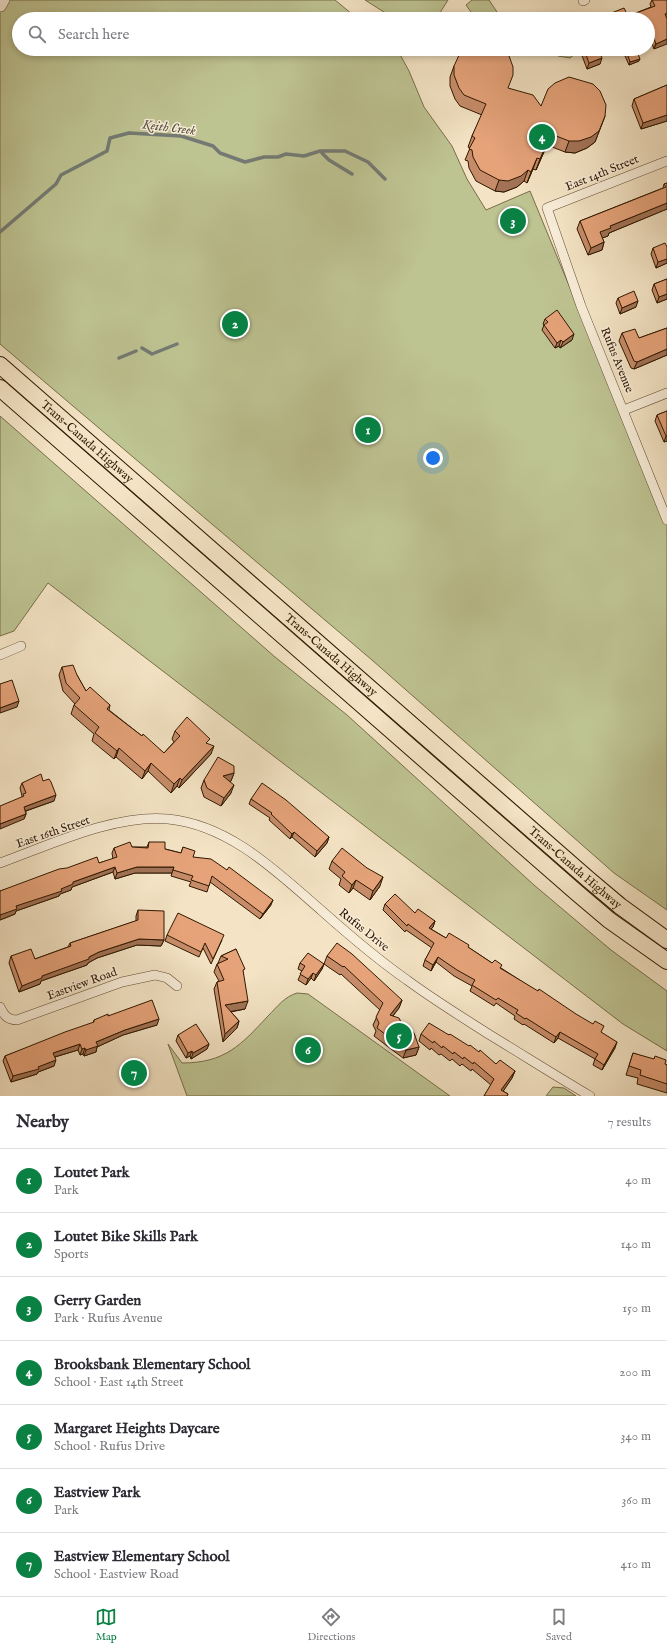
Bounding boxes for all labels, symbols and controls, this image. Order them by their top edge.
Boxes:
search box [12,12,655,56]
icon: search [26,23,48,45]
text: Search here [58,25,129,44]
water label: Keith Creek [140,116,197,140]
pin: 4 [529,122,555,152]
street label: East 14th Street [563,151,641,195]
pin: 3 [500,206,526,236]
pin: 2 [222,309,248,339]
street label: Rufus Avenue [597,325,637,395]
street label: Trans-Canada Highway [38,397,137,486]
pin: 1 [355,415,381,445]
your location [423,448,443,468]
street label: Trans-Canada Highway [282,610,381,699]
street label: East 16th Street [14,812,92,852]
street label: Trans-Canada Highway [526,823,625,912]
street label: Rufus Drive [336,905,393,955]
street label: Eastview Road [45,964,120,1004]
pin: 5 [386,1021,412,1051]
pin: 6 [295,1035,321,1065]
pin: 7 [121,1058,147,1088]
text: Nearby [16,1112,69,1133]
text: 7 results [607,1114,651,1131]
text: Loutet Park [54,1163,130,1182]
text: 1 [27,1172,31,1189]
text: 40 m [625,1172,651,1189]
text: Park [54,1182,79,1199]
text: Loutet Bike Skills Park [54,1227,198,1246]
text: 2 [26,1236,32,1253]
text: 140 m [621,1236,651,1253]
text: Sports [54,1246,89,1263]
text: Gerry Garden [54,1291,141,1310]
text: 3 [27,1300,31,1317]
text: 150 m [622,1300,651,1317]
text: Park · Rufus Avenue [54,1310,162,1327]
text: Brooksbank Elementary School [54,1355,250,1374]
text: 4 [26,1364,32,1381]
text: 200 m [619,1364,651,1381]
text: School · East 14th Street [54,1374,183,1391]
text: Margaret Heights Daycare [54,1419,220,1438]
text: 5 [27,1428,31,1445]
text: 340 m [621,1428,651,1445]
text: School · Rufus Drive [54,1438,165,1455]
text: Eastview Park [54,1483,140,1502]
text: 6 [26,1492,32,1509]
text: 360 m [621,1492,651,1509]
text: Park [54,1502,79,1519]
text: Eastview Elementary School [54,1547,230,1566]
text: 7 [26,1556,32,1573]
text: 410 m [621,1556,651,1573]
text: School · Eastview Road [54,1566,179,1583]
tab: Map [95,1606,117,1644]
tab: Directions [308,1606,355,1644]
tab: Saved [546,1606,572,1644]

